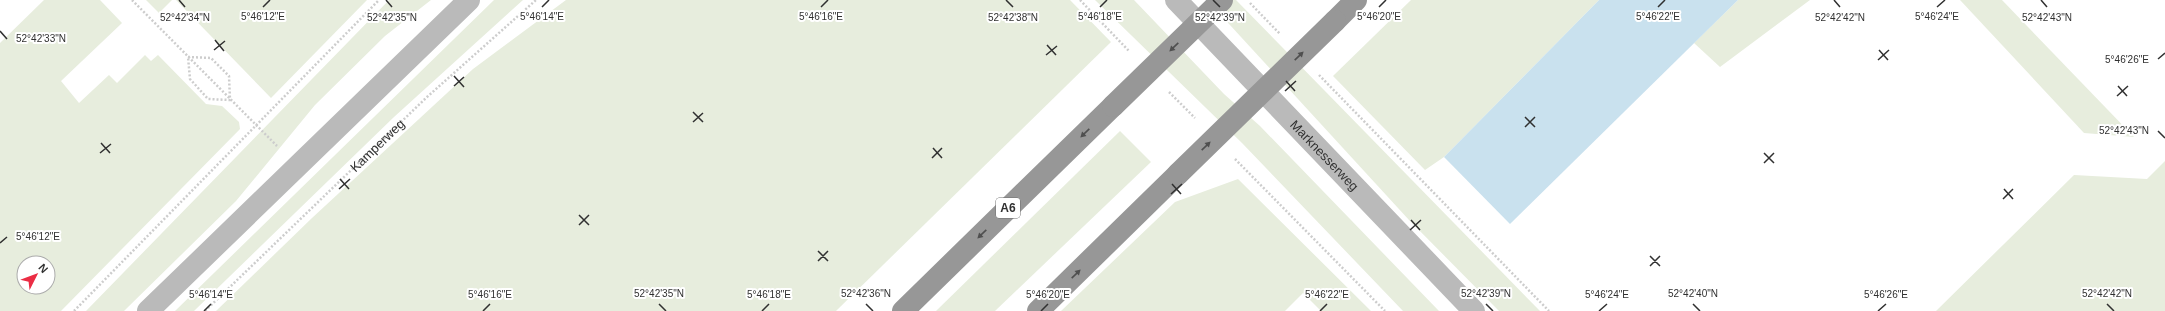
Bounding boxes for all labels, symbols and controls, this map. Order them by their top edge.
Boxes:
text: 5°46'12"E [241,11,285,22]
text: 5°46'14"E [520,11,564,22]
text: 5°46'16"E [799,11,843,22]
text: 5°46'18"E [1078,11,1122,22]
text: 5°46'20"E [1357,11,1401,22]
text: 5°46'22"E [1636,11,1680,22]
text: 5°46'24"E [1915,11,1959,22]
text: 52°42'34"N [160,12,210,23]
text: 52°42'35"N [367,12,417,23]
text: 52°42'38"N [988,12,1038,23]
text: 52°42'39"N [1195,12,1245,23]
text: 52°42'42"N [1815,12,1865,23]
text: 52°42'43"N [2022,12,2072,23]
text: 52°42'33"N [16,33,66,44]
one-way arrow [1169,42,1179,52]
one-way arrow [1294,51,1304,60]
text: 5°46'26"E [2105,54,2149,65]
street label: Kamperweg [347,116,407,175]
street label: Marknesserweg [1288,117,1362,194]
text: 52°42'43"N [2099,125,2149,136]
one-way arrow [1080,128,1090,138]
one-way arrow [1201,141,1211,151]
road number: A6 [996,198,1020,218]
one-way arrow [977,229,987,239]
text: 5°46'12"E [16,231,60,242]
north arrow [16,255,56,295]
text: N [36,261,51,275]
one-way arrow [1071,269,1081,279]
text: 52°42'35"N [634,288,684,299]
text: 52°42'36"N [841,288,891,299]
text: 52°42'39"N [1461,288,1511,299]
text: 52°42'40"N [1668,288,1718,299]
text: 52°42'42"N [2082,288,2132,299]
text: 5°46'14"E [189,289,233,300]
text: 5°46'16"E [468,289,512,300]
text: 5°46'18"E [747,289,791,300]
text: 5°46'20"E [1026,289,1070,300]
text: 5°46'22"E [1305,289,1349,300]
text: 5°46'24"E [1585,289,1629,300]
text: 5°46'26"E [1864,289,1908,300]

